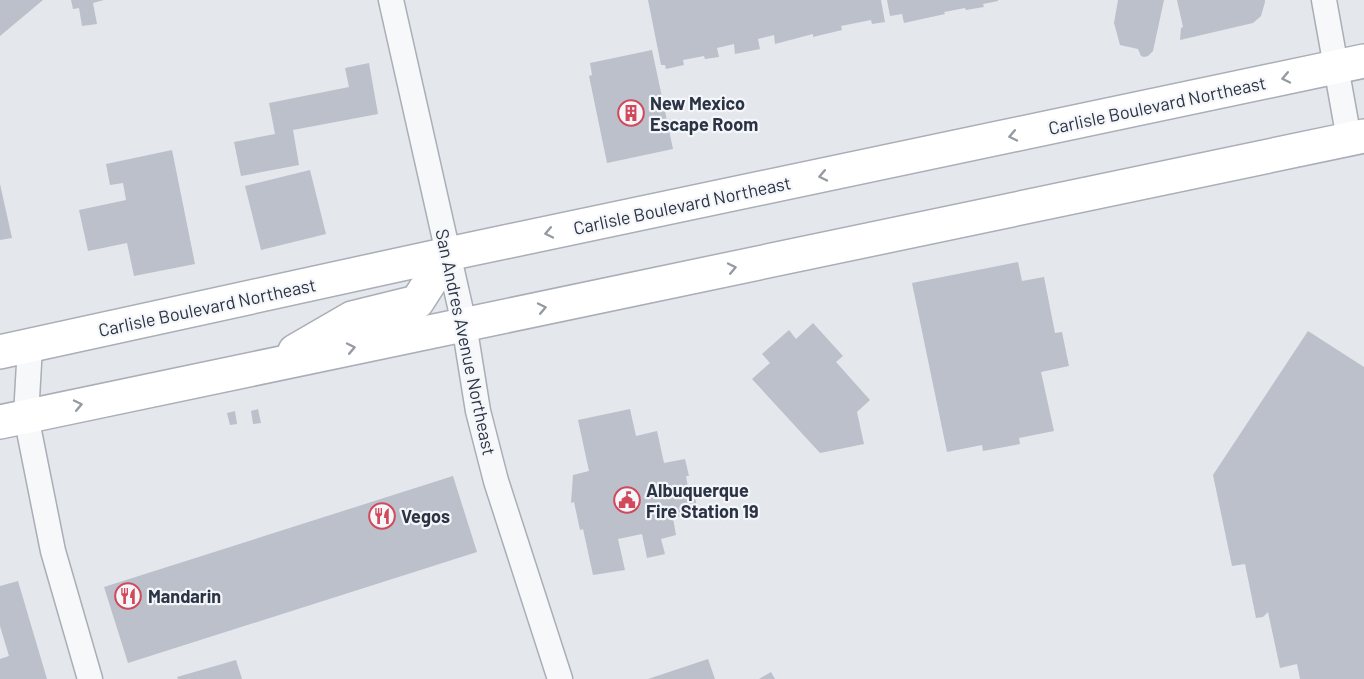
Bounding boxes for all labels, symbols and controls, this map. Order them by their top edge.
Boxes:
street label: Carlisle Boulevard Northeast [1046,71,1268,139]
one-way arrow [1281,71,1291,84]
place label: New Mexico Escape Room [650,92,758,135]
building icon: New Mexico Escape Room [616,98,646,128]
one-way arrow [1009,128,1019,141]
one-way arrow [818,169,828,182]
street label: Carlisle Boulevard Northeast [571,171,793,239]
one-way arrow [545,226,555,239]
street label: San Andres Avenue Northeast [431,227,501,457]
one-way arrow [727,262,737,275]
street label: Carlisle Boulevard Northeast [96,273,318,341]
one-way arrow [536,302,546,315]
one-way arrow [345,342,355,355]
one-way arrow [72,400,82,413]
place label: Albuquerque Fire Station 19 [646,479,758,522]
public building icon: Albuquerque Fire Station 19 [612,485,642,515]
restaurant icon: Vegos [367,501,397,531]
place label: Vegos [401,505,450,527]
restaurant icon: Mandarin [113,581,143,611]
place label: Mandarin [148,585,221,607]

